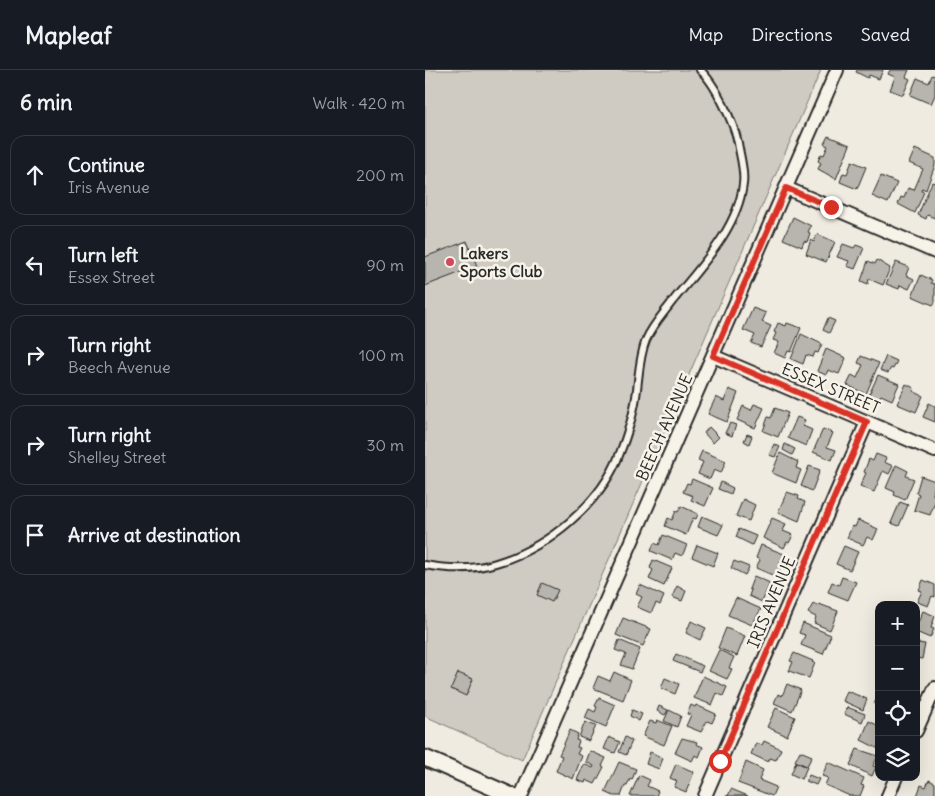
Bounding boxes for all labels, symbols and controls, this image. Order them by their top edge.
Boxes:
text: Mapleaf [25,20,112,50]
text: Map [688,23,723,46]
text: Directions [751,23,833,46]
text: Saved [861,23,910,46]
text: 6 min [20,89,72,116]
text: Walk · 420 m [313,93,405,113]
text: Continue [68,153,145,177]
icon: ahead [21,161,49,189]
text: 200 m [356,165,404,185]
text: Iris Avenue [68,177,150,197]
route end [820,196,843,219]
text: Turn left [68,243,138,267]
place label: Lakers Sports Club [460,243,542,282]
icon: left [21,251,49,279]
text: 90 m [366,255,404,275]
marker: Lakers Sports Club [444,256,456,268]
text: Essex Street [68,267,155,287]
text: Turn right [68,333,151,357]
icon: right [21,341,49,369]
text: 100 m [359,345,404,365]
text: Beech Avenue [68,357,171,377]
street label: ESSEX STREET [779,358,883,418]
street label: BEECH AVENUE [631,370,697,484]
text: Turn right [68,423,151,447]
icon: right [21,431,49,459]
text: 30 m [367,435,404,455]
text: Shelley Street [68,447,166,467]
icon: arrive [21,521,49,549]
text: Arrive at destination [68,523,241,547]
street label: IRIS AVENUE [743,553,799,651]
map controls [875,601,920,781]
button: + [875,601,920,646]
button: − [875,646,920,691]
button: locate [875,691,920,736]
button: layers [875,736,920,781]
route start [709,750,732,773]

